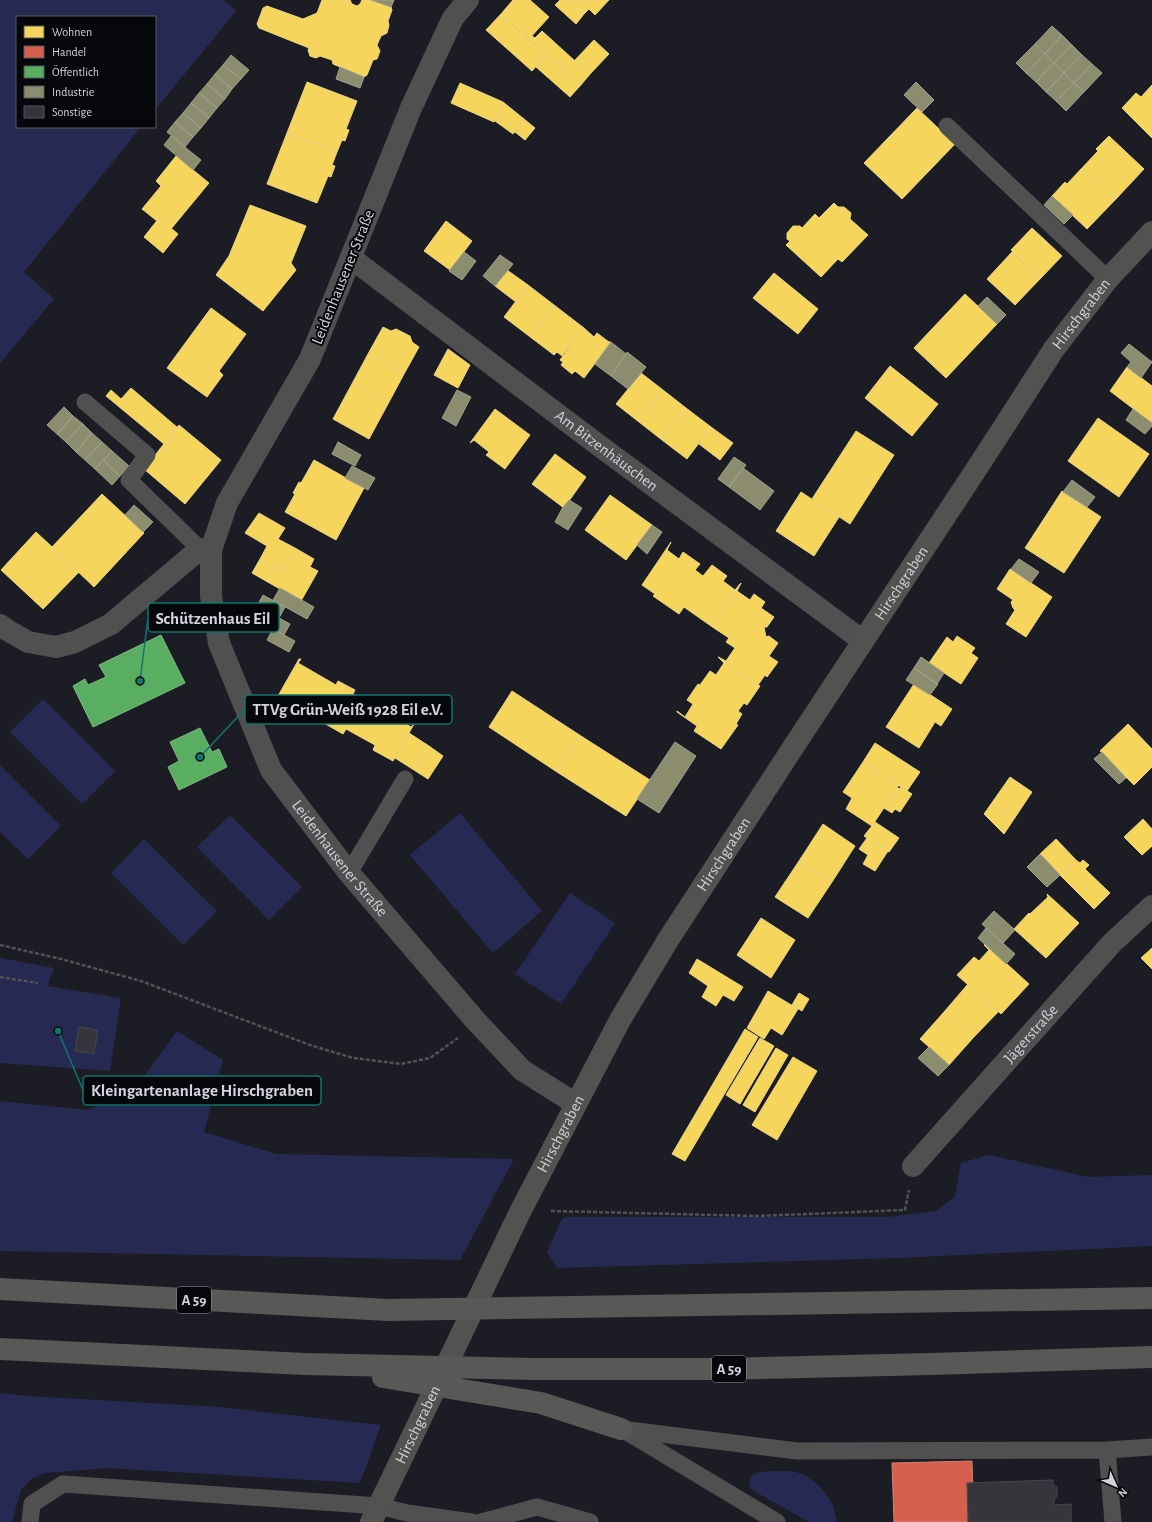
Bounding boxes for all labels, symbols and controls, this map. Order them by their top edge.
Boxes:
legend [16,16,156,128]
text: Wohnen [52,26,92,38]
text: Handel [52,46,86,58]
text: Öffentlich [52,65,99,78]
text: Industrie [52,86,94,98]
text: Sonstige [52,106,92,118]
street label: Leidenhausener Straße [309,207,377,347]
street label: Hirschgraben [1049,276,1113,352]
street label: Am Bitzenhäuschen [552,407,661,494]
street label: Hirschgraben [871,543,931,623]
callout: Schützenhaus Eil [148,603,279,632]
text: Schützenhaus Eil [155,610,271,627]
callout: TTVg Grün-Weiß 1928 Eil e.V. [245,695,452,724]
text: TTVg Grün-Weiß 1928 Eil e.V. [253,701,444,718]
street label: Leidenhausener Straße [289,797,391,920]
street label: Hirschgraben [694,814,753,894]
street label: Jägerstraße [1001,1002,1061,1066]
callout: Kleingartenanlage Hirschgraben [83,1076,321,1105]
text: Kleingartenanlage Hirschgraben [91,1082,313,1099]
street label: Hirschgraben [534,1093,587,1175]
road number: A 59 [177,1287,211,1313]
road number: A 59 [712,1356,746,1382]
street label: Hirschgraben [392,1383,443,1466]
north arrow [1096,1466,1136,1506]
text: N [1116,1486,1129,1499]

